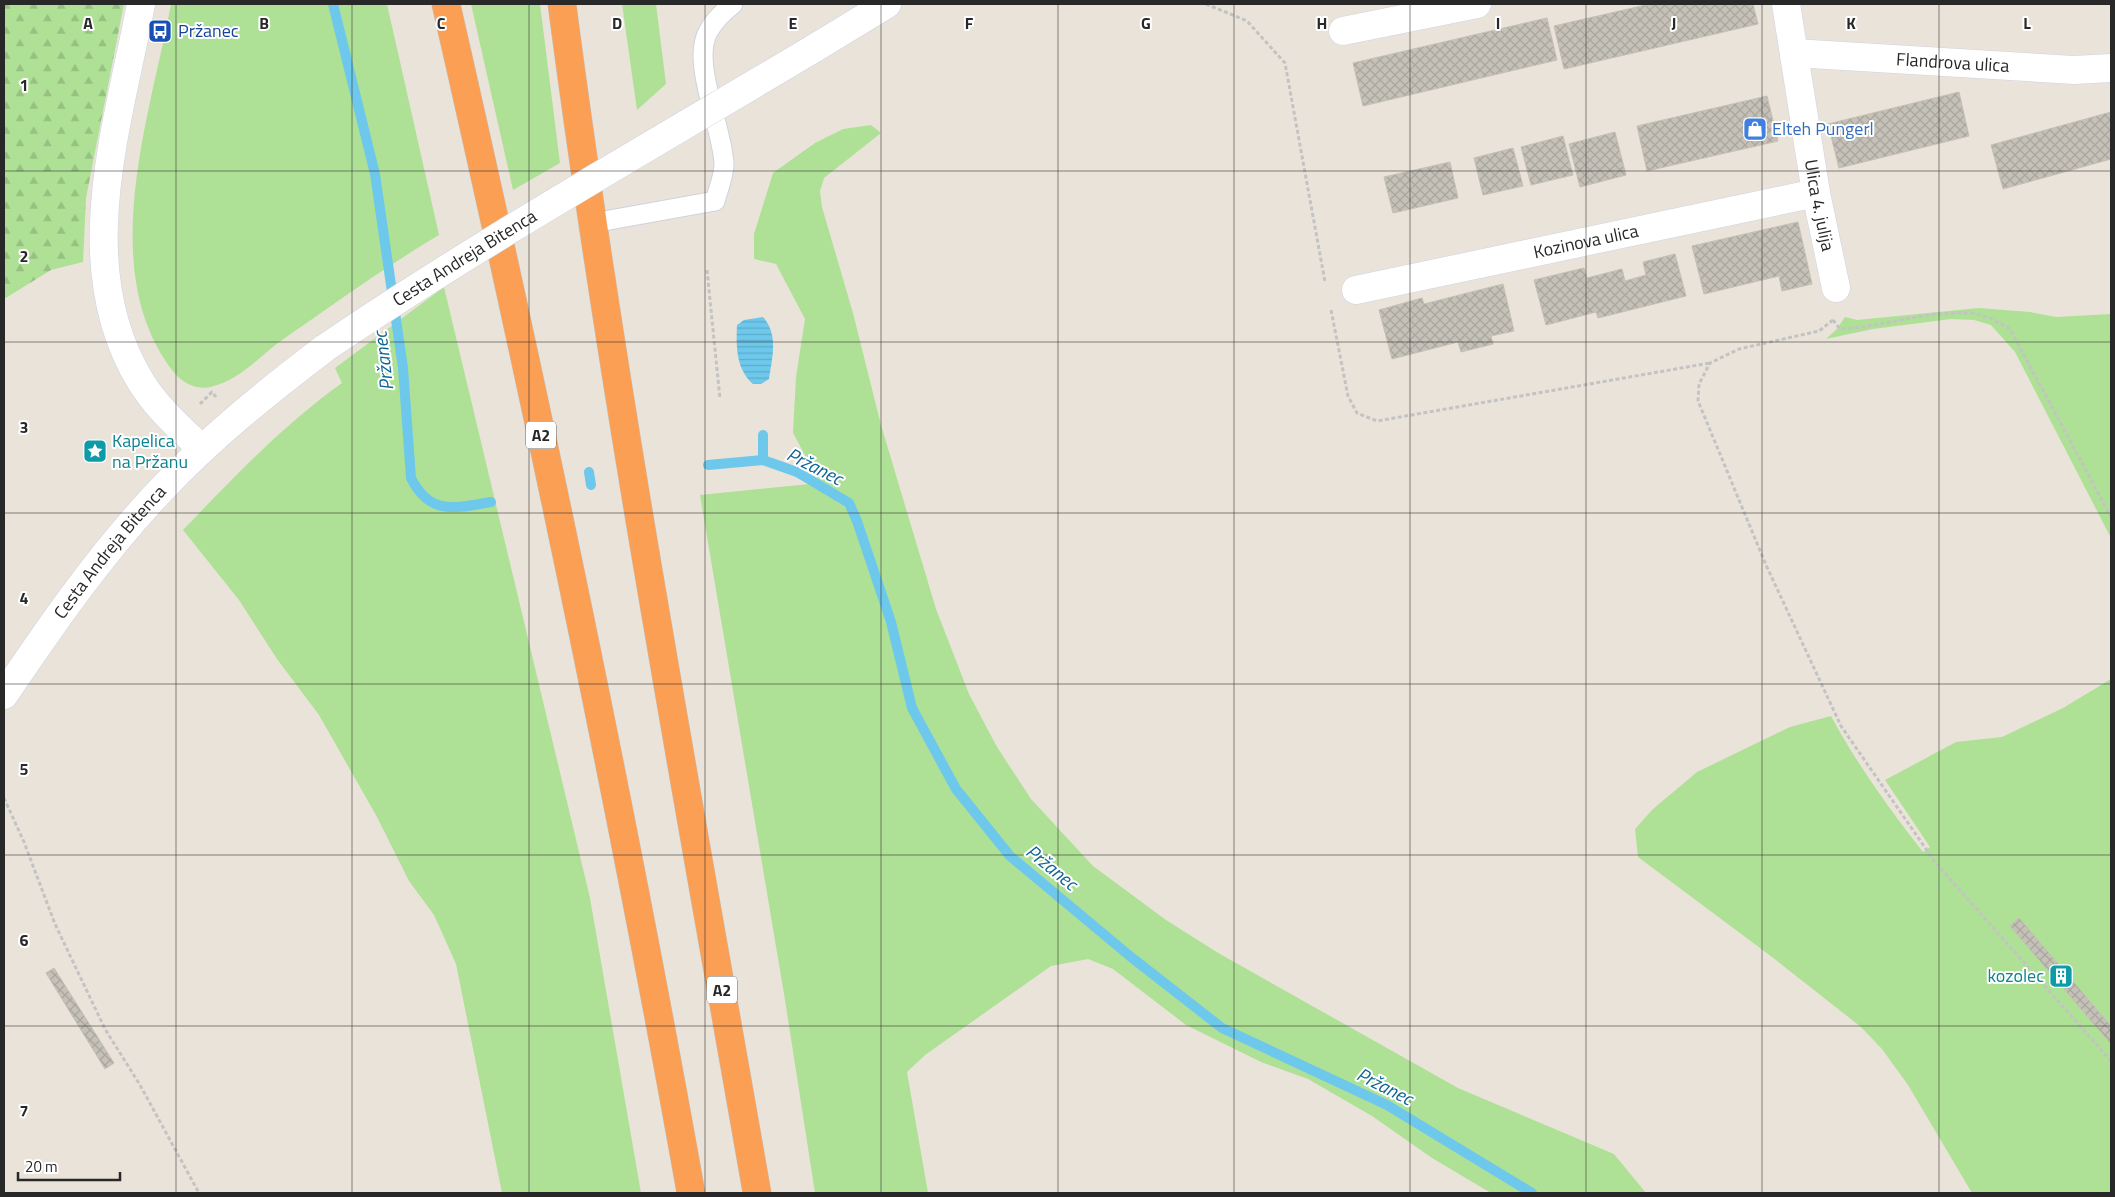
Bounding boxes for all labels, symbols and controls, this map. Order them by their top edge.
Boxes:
text: A [83,11,93,35]
text: B [259,11,269,35]
text: C [437,11,446,35]
text: D [612,11,622,35]
text: E [789,11,798,35]
text: F [965,11,974,35]
text: G [1141,11,1151,35]
text: H [1317,11,1327,35]
text: I [1496,11,1500,35]
text: J [1672,11,1676,35]
text: K [1846,11,1856,35]
text: L [2023,11,2031,35]
place label: Pržanec [178,17,239,44]
bus stop icon: Pržanec [147,18,173,44]
street label: Flandrova ulica [1895,45,2010,79]
text: 1 [20,73,28,97]
place label: Elteh Pungerl [1772,115,1874,142]
shop icon: Elteh Pungerl [1742,116,1768,142]
street label: Ulica 4. julija [1798,157,1842,254]
street label: Cesta Andreja Bitenca [387,202,542,313]
street label: Kozinova ulica [1531,217,1641,265]
text: 2 [20,244,28,268]
water label: Pržanec [364,327,401,392]
text: 3 [20,415,28,439]
road number: A2 [526,422,556,448]
place label: Kapelica na Pržanu [112,427,188,475]
place icon: Kapelica na Pržanu [82,438,108,464]
water label: Pržanec [782,439,850,493]
street label: Cesta Andreja Bitenca [47,479,172,624]
text: 4 [20,586,29,610]
text: 5 [20,757,29,781]
water label: Pržanec [1020,837,1086,898]
text: 6 [20,928,29,952]
place label: kozolec [1987,962,2044,989]
building icon: kozolec [2048,963,2074,989]
road number: A2 [707,976,737,1004]
water label: Pržanec [1352,1059,1420,1113]
text: 7 [20,1099,28,1123]
scale bar [18,1150,120,1182]
text: 20 m [25,1155,58,1178]

